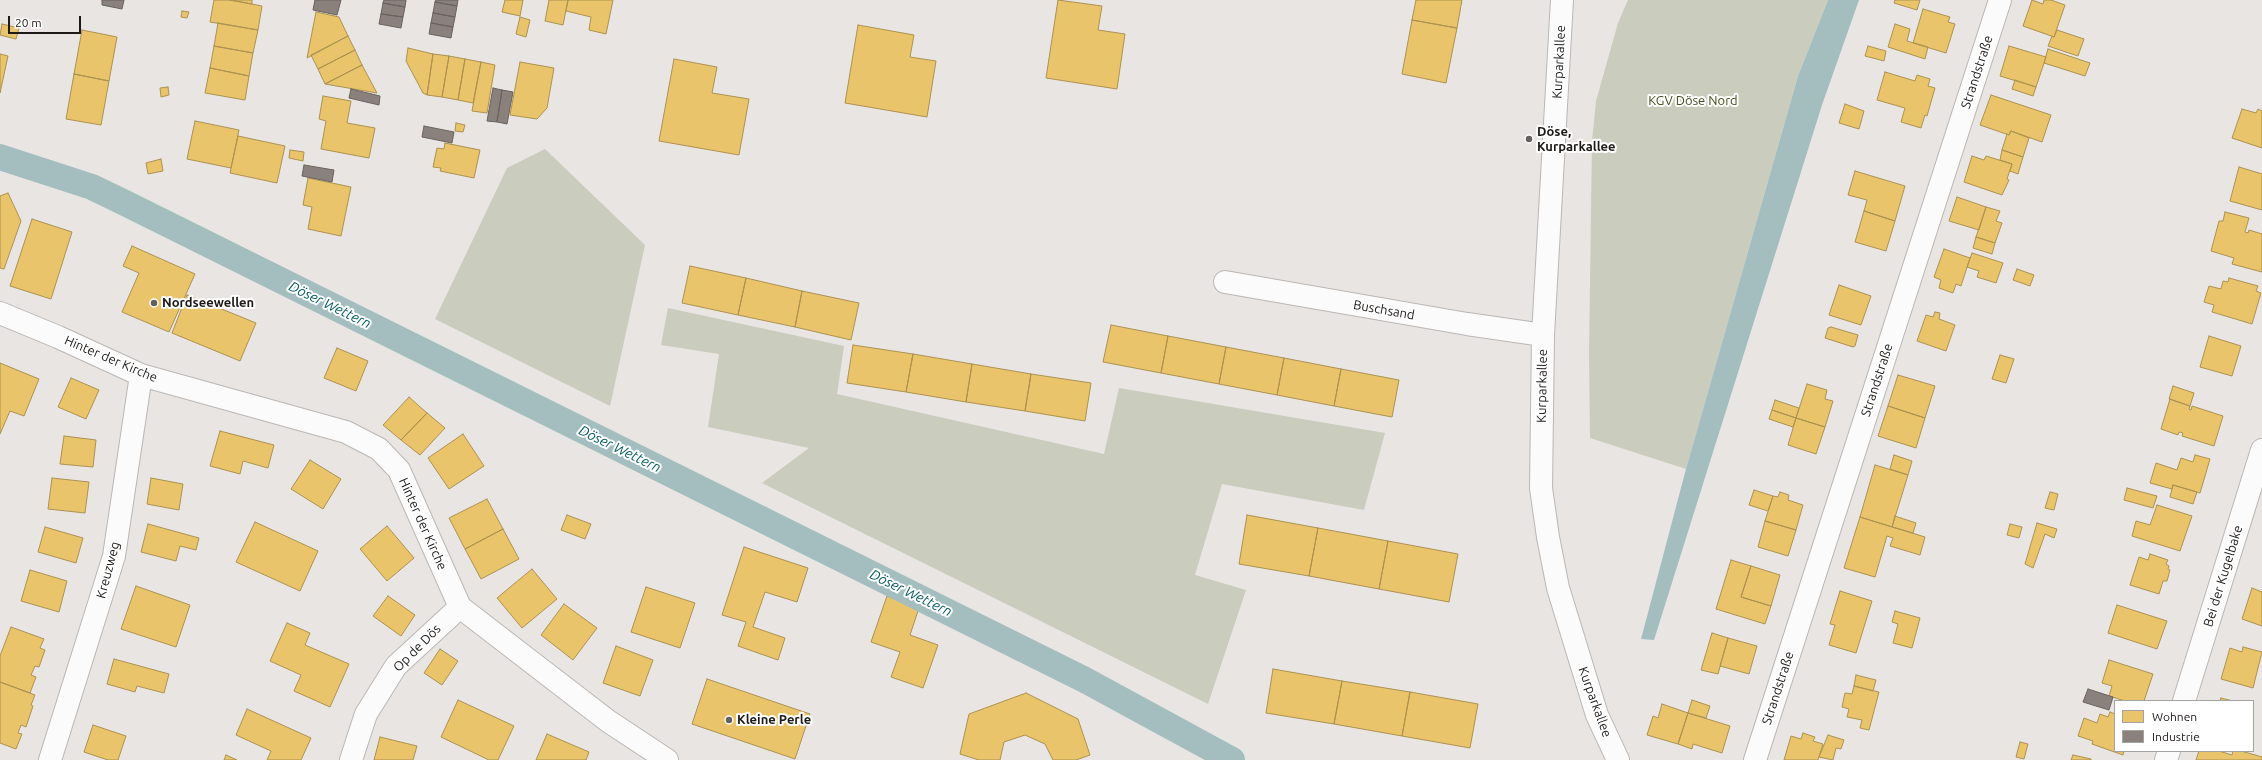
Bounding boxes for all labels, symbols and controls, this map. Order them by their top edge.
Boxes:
scale bar [10,8,83,34]
text: 20 m [15,16,42,29]
street label: Kurparkallee [1549,25,1569,99]
street label: Strandstraße [1958,33,1996,111]
park label: KGV Döse Nord [1648,93,1738,109]
place label: Döse, Kurparkallee [1537,124,1616,155]
marker: Döse, Kurparkallee [1524,134,1534,144]
water label: Döser Wettern [286,278,374,332]
place label: Nordseewellen [162,295,254,311]
street label: Buschsand [1352,297,1416,323]
marker: Nordseewellen [149,298,159,308]
street label: Hinter der Kirche [62,332,160,386]
street label: Strandstraße [1858,341,1896,419]
street label: Kurparkallee [1534,349,1550,423]
water label: Döser Wettern [576,422,664,476]
street label: Hinter der Kirche [396,475,450,573]
street label: Bei der Kugelbake [2200,523,2246,629]
street label: Kreuzweg [93,540,123,600]
water label: Döser Wettern [867,566,955,620]
street label: Op de Dös [390,621,444,675]
street label: Strandstraße [1759,649,1797,727]
street label: Kurparkallee [1575,665,1615,739]
legend [2114,700,2254,752]
text: Wohnen [2152,710,2197,723]
place label: Kleine Perle [737,712,811,728]
marker: Kleine Perle [724,715,734,725]
text: Industrie [2152,730,2200,743]

